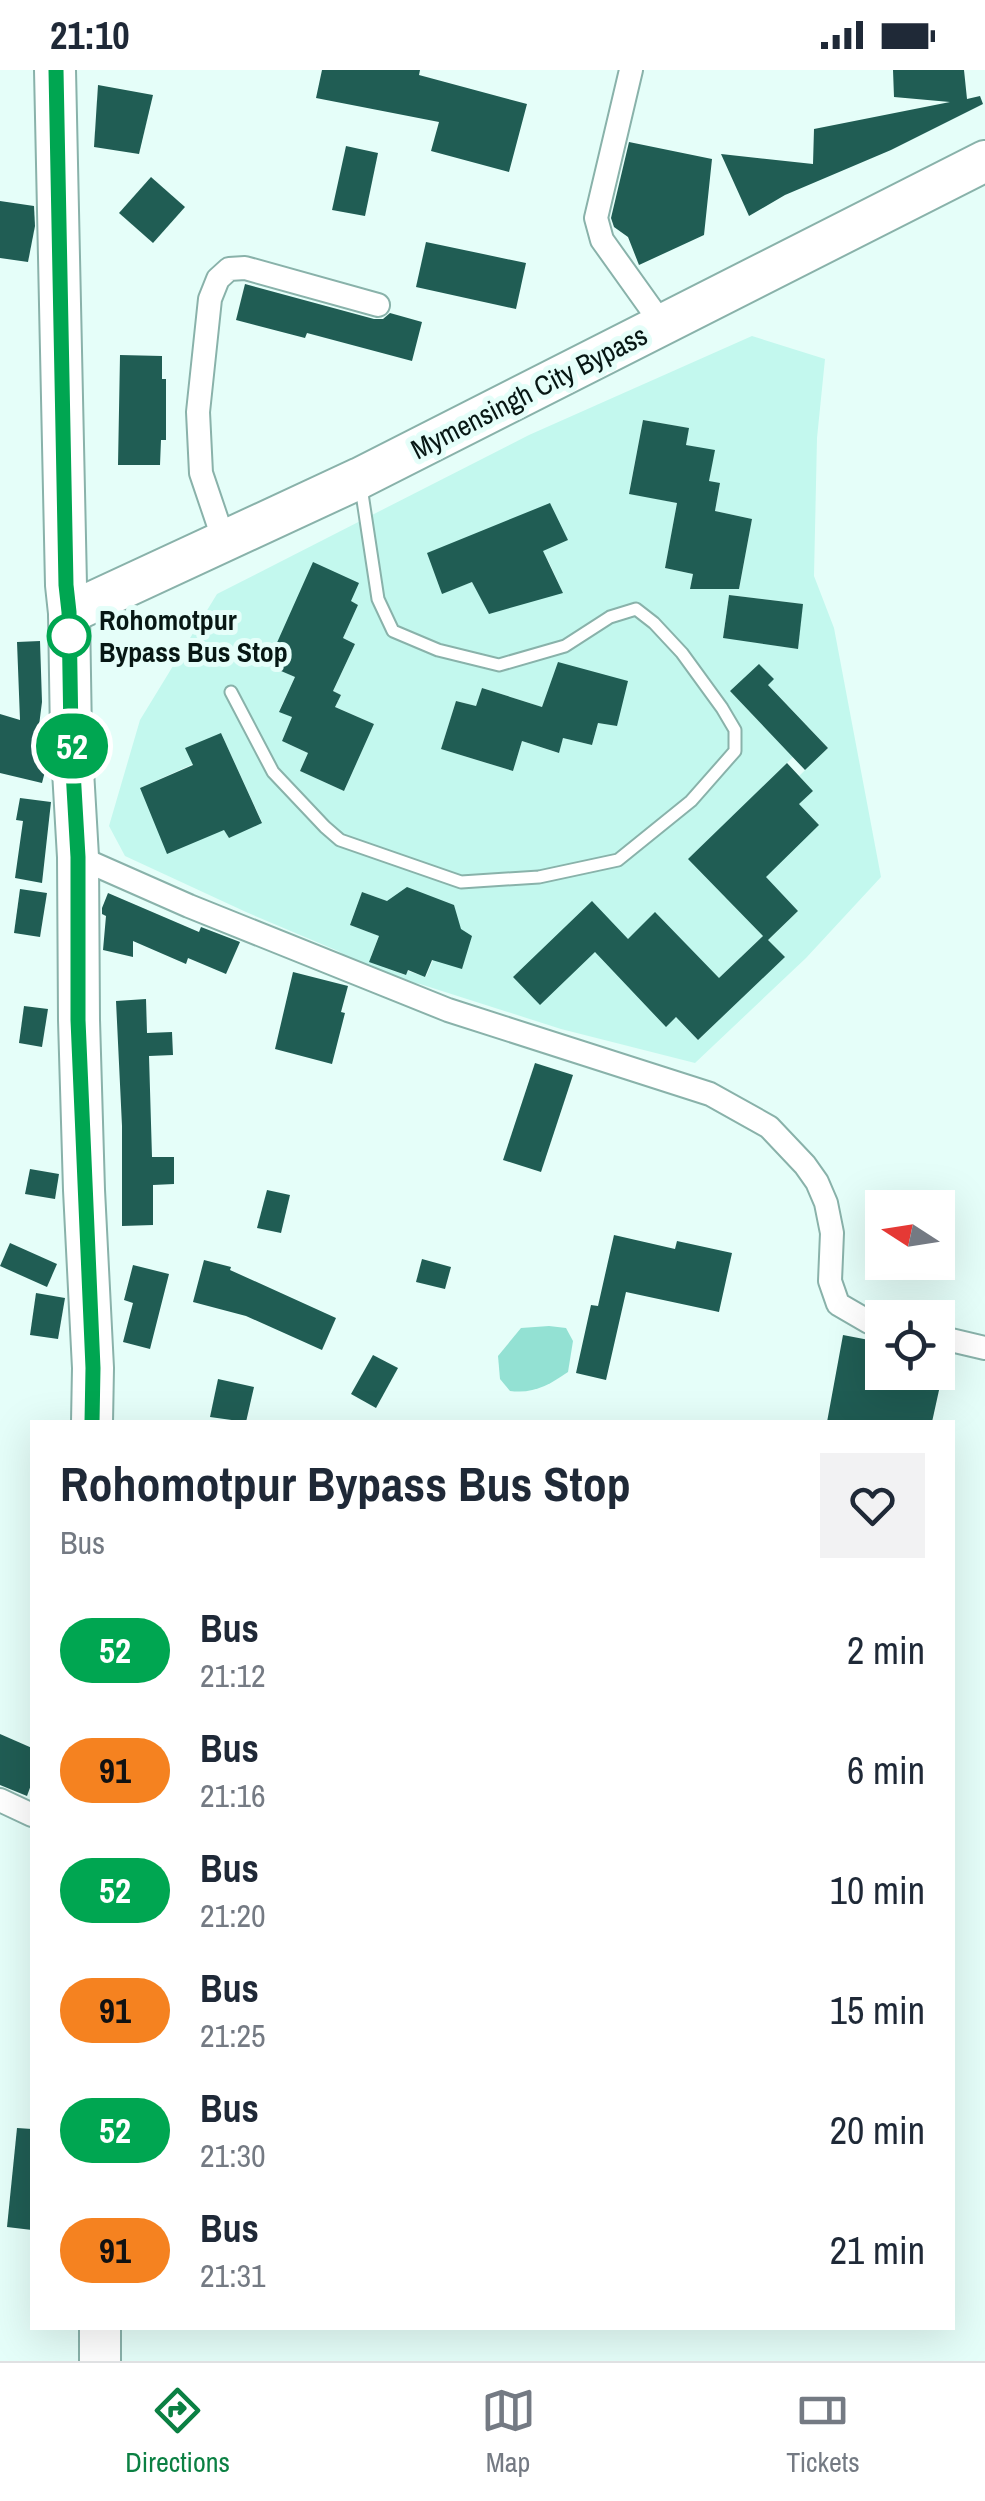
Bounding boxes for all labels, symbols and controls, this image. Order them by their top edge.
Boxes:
text: 21:10 [50,10,130,61]
street label: Mymensingh City Bypass [404,316,654,468]
place label: Rohomotpur Bypass Bus Stop [99,601,288,671]
marker: Rohomotpur Bypass Bus Stop [48,615,90,657]
line badge: 52 [27,714,117,778]
text: 52 [56,723,88,770]
north arrow [865,1190,955,1280]
map controls [865,1190,955,1390]
button: locate [865,1300,955,1390]
text: Rohomotpur Bypass Bus Stop [60,1451,631,1516]
button: heart [820,1453,925,1558]
text: Bus [60,1521,105,1564]
text: Bus [200,1603,259,1654]
text: 2 min [847,1625,925,1676]
text: 52 [99,1627,131,1674]
text: 21:12 [200,1654,266,1697]
text: Bus [200,1723,259,1774]
text: 6 min [847,1745,925,1796]
text: 91 [99,1747,131,1794]
text: 21:16 [200,1774,266,1817]
text: Bus [200,1843,259,1894]
text: 10 min [830,1865,925,1916]
text: 52 [99,1867,131,1914]
text: 21:20 [200,1894,266,1937]
text: Bus [200,1963,259,2014]
text: 15 min [830,1985,925,2036]
text: 91 [99,1987,131,2034]
text: 21:25 [200,2014,266,2057]
text: Bus [200,2083,259,2134]
text: 20 min [830,2105,925,2156]
text: 52 [99,2107,131,2154]
text: 21:30 [200,2134,266,2177]
text: Bus [200,2203,259,2254]
text: 21 min [830,2225,925,2276]
text: 91 [99,2227,131,2274]
text: 21:31 [200,2254,266,2297]
tab: Directions [125,2383,230,2481]
tab: Map [481,2383,536,2481]
tab: Tickets [786,2383,860,2481]

